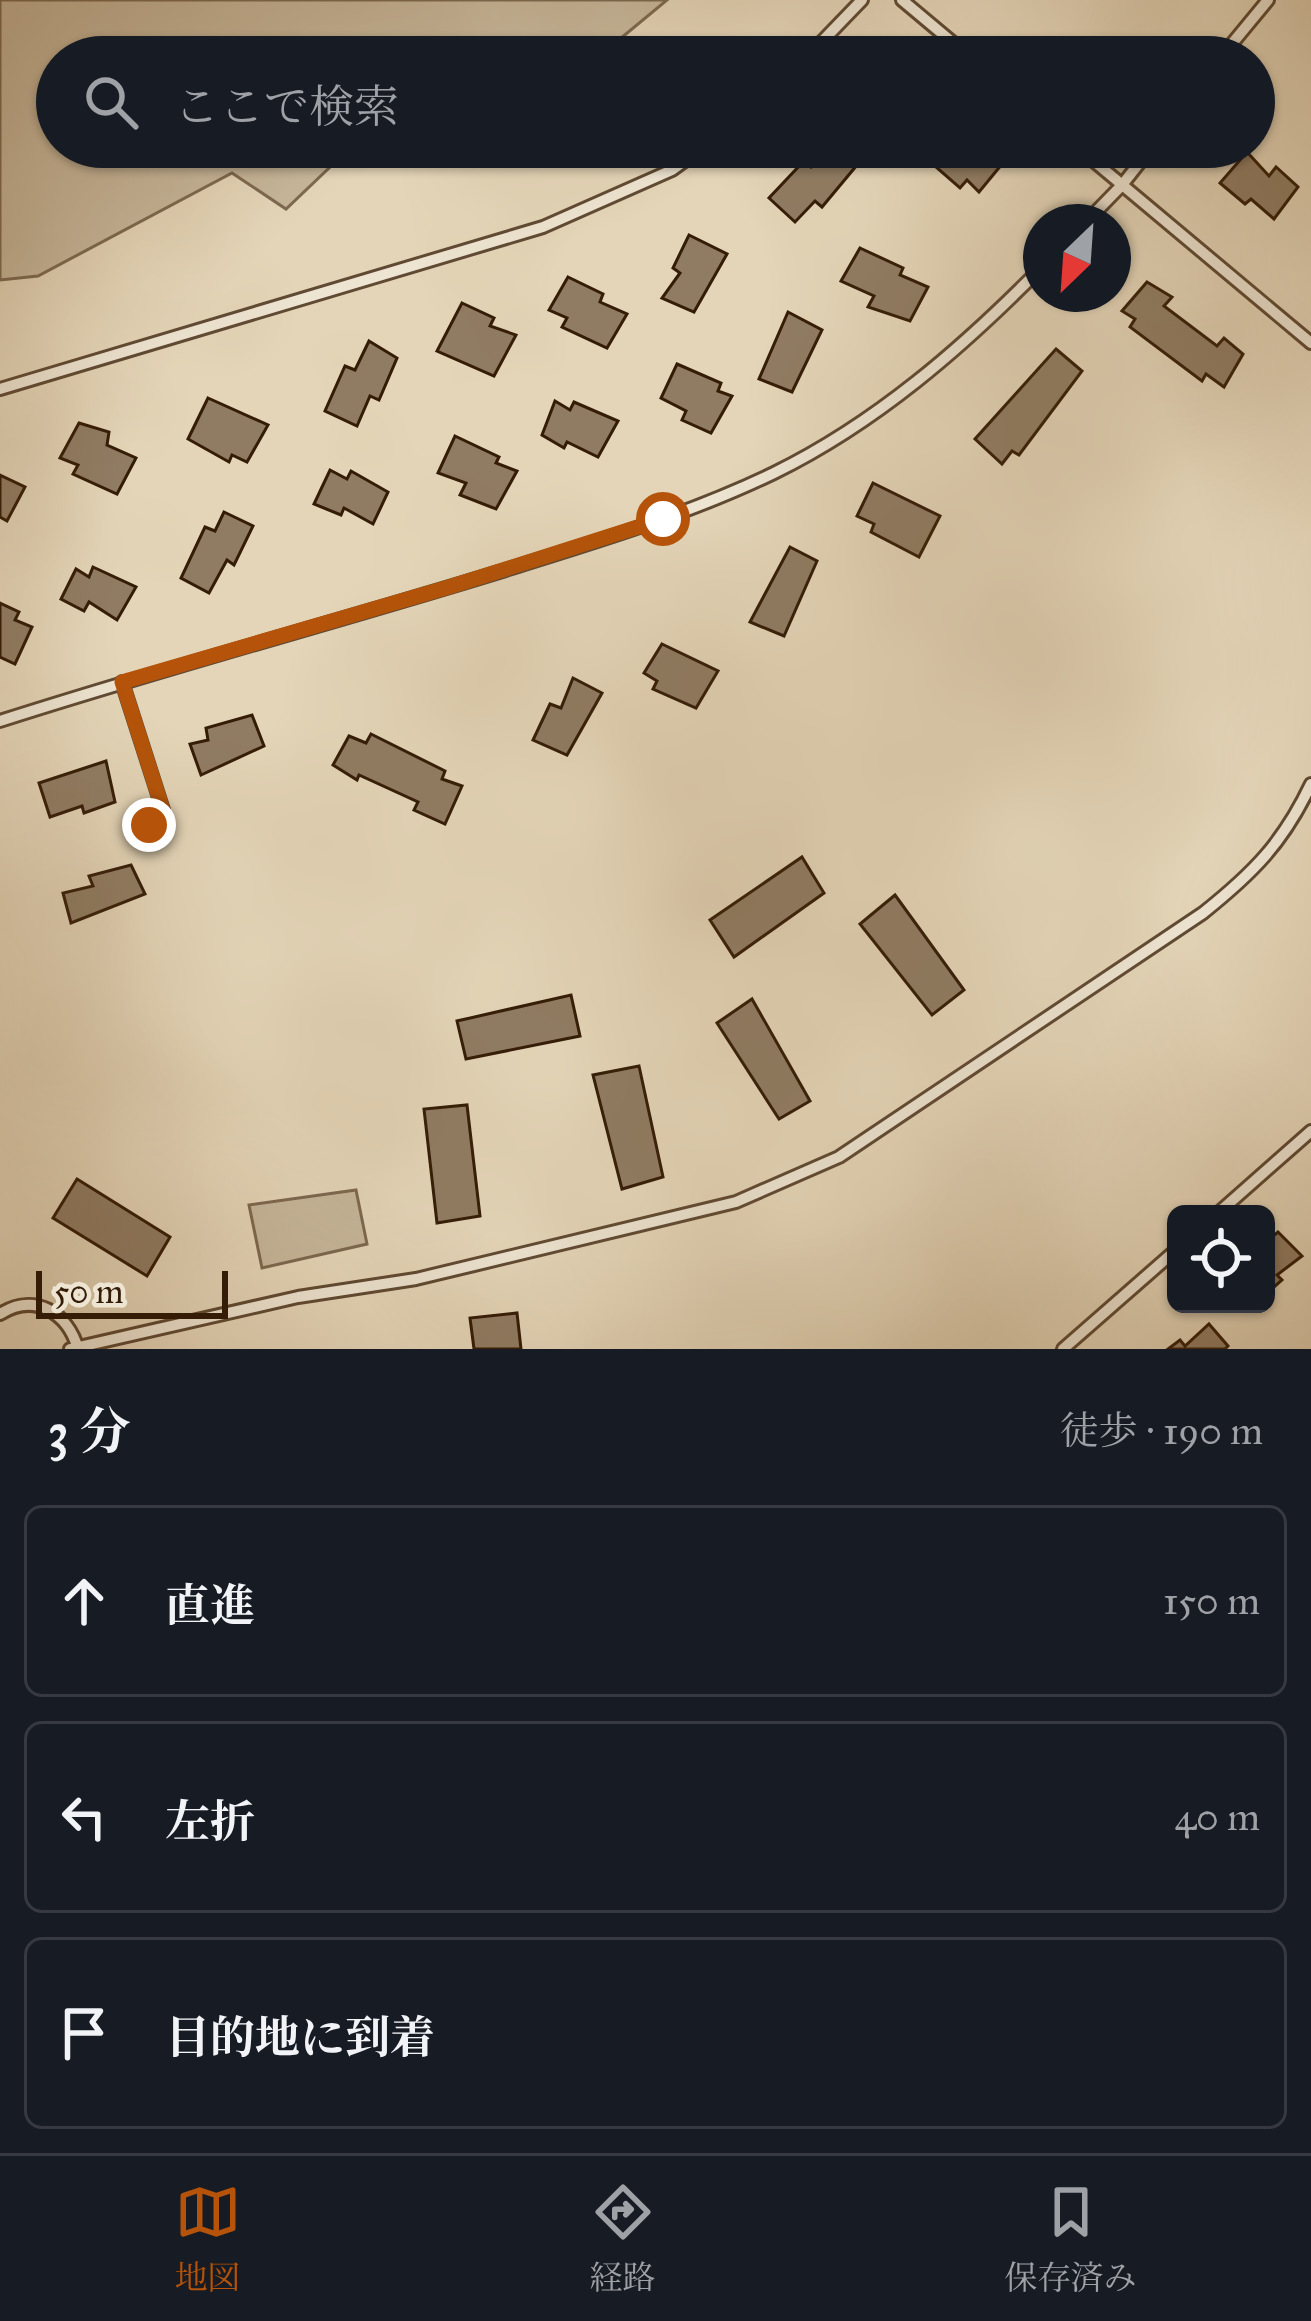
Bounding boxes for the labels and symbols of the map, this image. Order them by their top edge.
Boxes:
north arrow [1023,204,1131,312]
route start [636,492,690,546]
route end [122,798,176,852]
scale bar [36,1265,228,1318]

